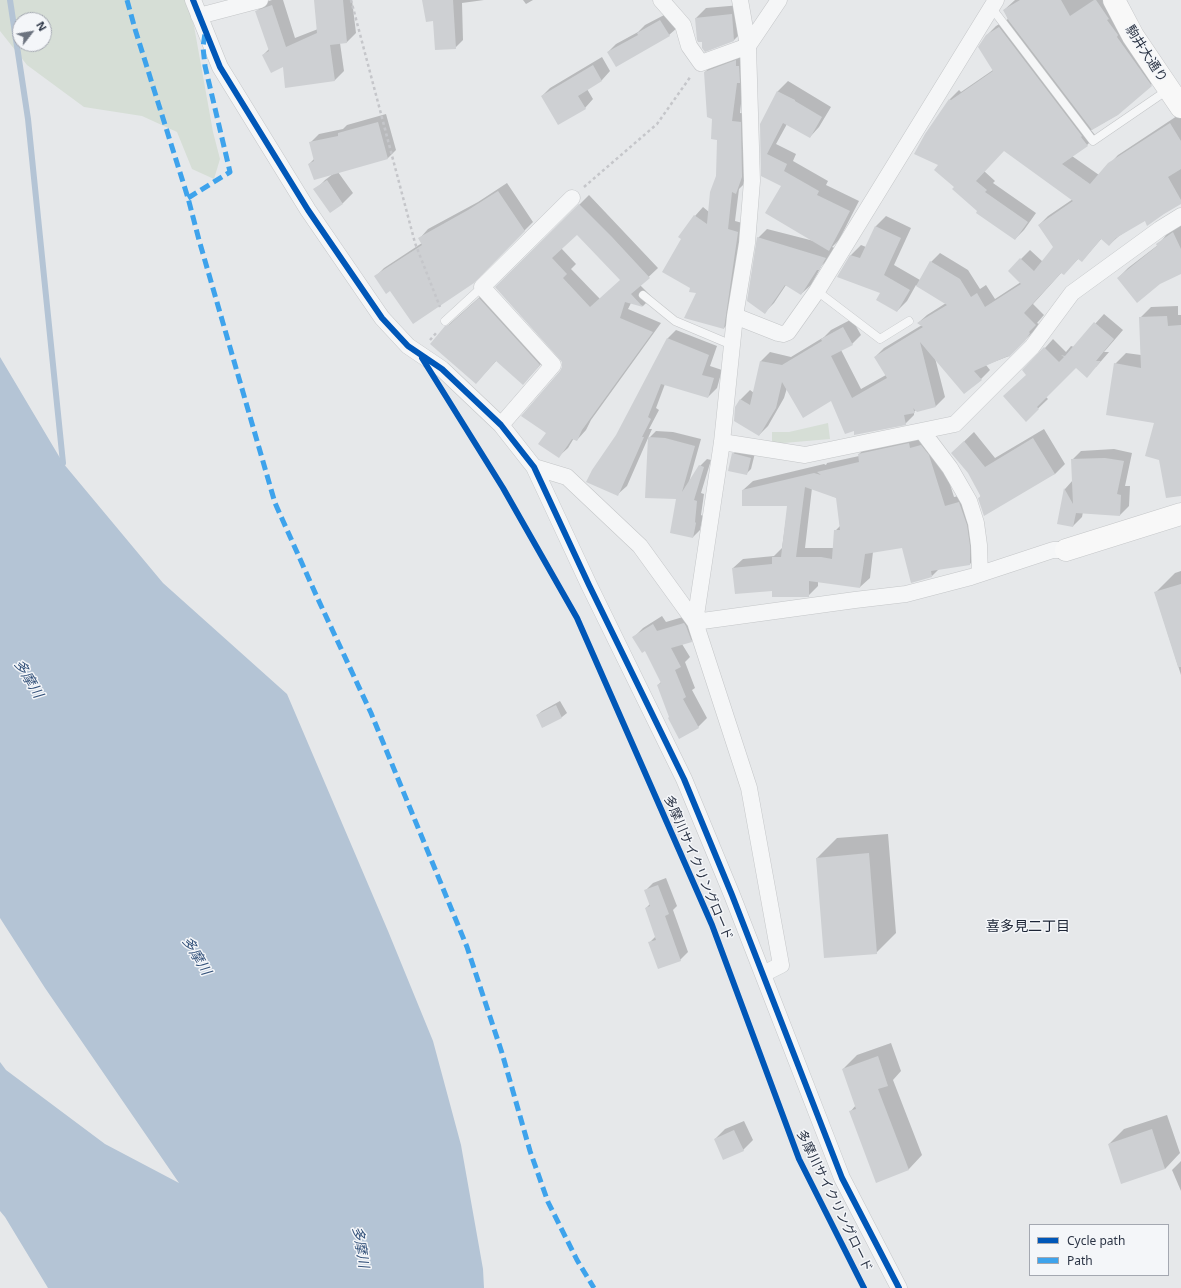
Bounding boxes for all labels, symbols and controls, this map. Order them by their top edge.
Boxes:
north arrow [12,12,52,52]
text: N [33,18,51,34]
street label: 駒井大通り [1122,22,1170,86]
water label: 多摩川 [10,657,46,701]
street label: 多摩川サイクリングロード [660,793,736,943]
district label: 喜多見二丁目 [986,919,1070,935]
water label: 多摩川 [178,934,214,978]
street label: 多摩川サイクリングロード [793,1127,875,1275]
legend [1029,1224,1169,1276]
water label: 多摩川 [348,1225,372,1269]
text: Cycle path [1067,1232,1125,1249]
text: Path [1067,1252,1093,1269]

